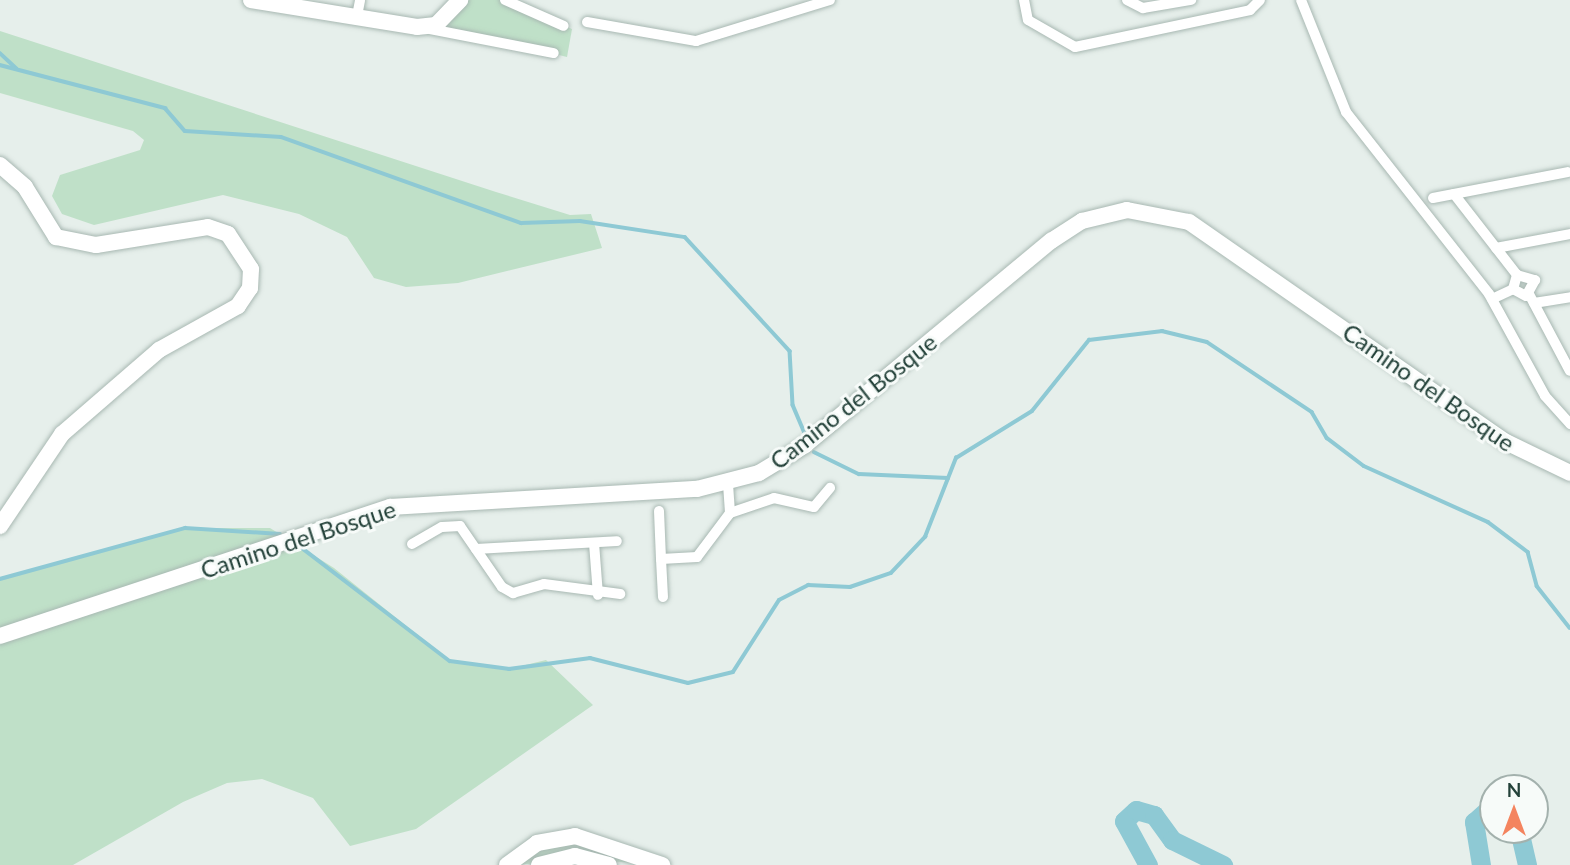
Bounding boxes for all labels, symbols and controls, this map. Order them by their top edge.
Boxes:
street label: Camino del Bosque [1337,317,1521,457]
street label: Camino del Bosque [764,327,942,475]
street label: Camino del Bosque [197,494,399,584]
north arrow [1479,774,1549,844]
text: N [1507,778,1521,801]

